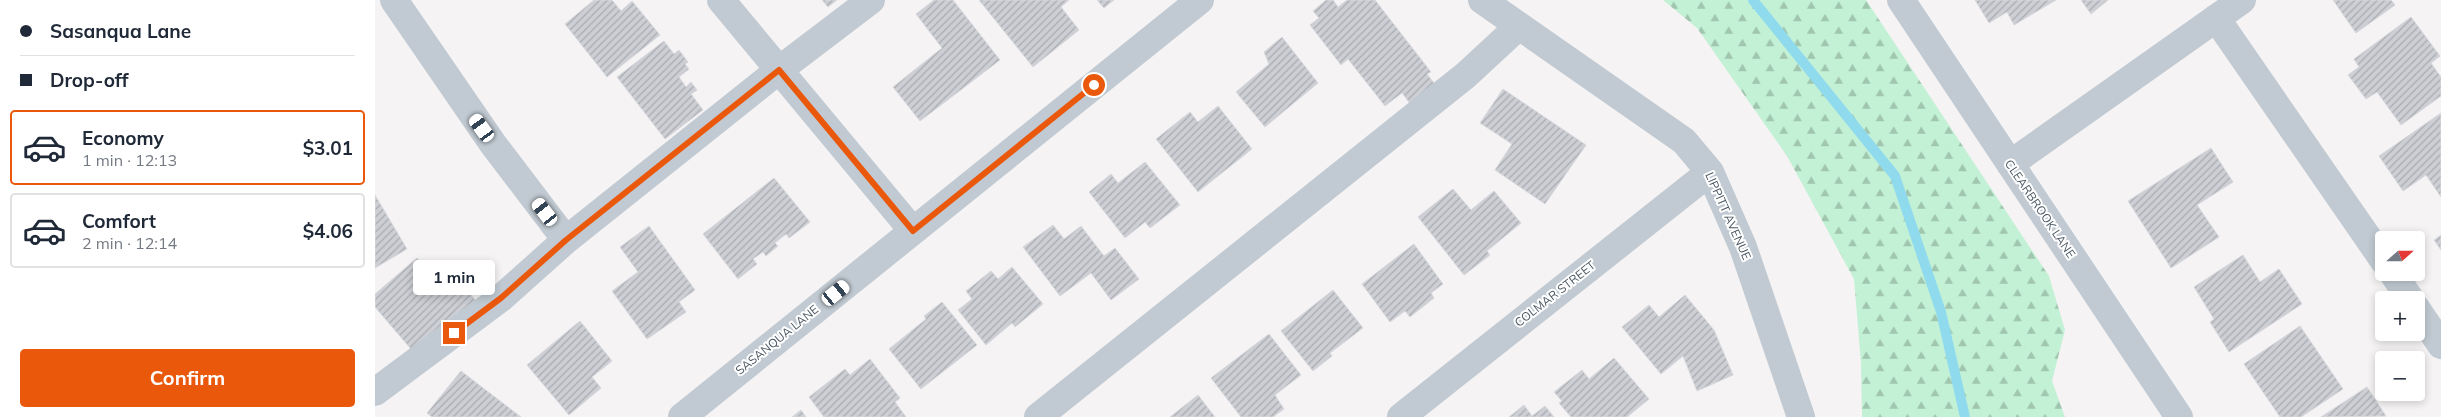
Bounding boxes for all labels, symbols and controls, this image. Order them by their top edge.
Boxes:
text: Sasanqua Lane [50,19,191,43]
text: Drop-off [50,68,128,92]
route start [1083,74,1105,96]
car [467,111,496,145]
icon: car [22,125,67,170]
text: Economy [82,126,164,150]
text: $3.01 [303,136,353,160]
text: 1 min · 12:13 [82,150,177,170]
street label: CLEARBROOK LANE [2002,157,2079,261]
street label: LIPPITT AVENUE [1702,170,1755,262]
car [529,196,560,228]
icon: car [22,208,67,253]
text: Comfort [82,209,156,233]
text: $4.06 [303,219,353,243]
north arrow [2375,231,2425,281]
map controls [2375,231,2425,401]
text: 2 min · 12:14 [82,233,177,253]
street label: COLMAR STREET [1511,257,1599,330]
callout: 1 min [413,260,495,296]
text: 1 min [433,267,475,287]
car [819,278,852,308]
button: + [2375,291,2425,341]
street label: SASANQUA LANE [732,302,821,378]
route end [443,322,465,344]
button: Confirm [20,349,355,407]
button: − [2375,351,2425,401]

